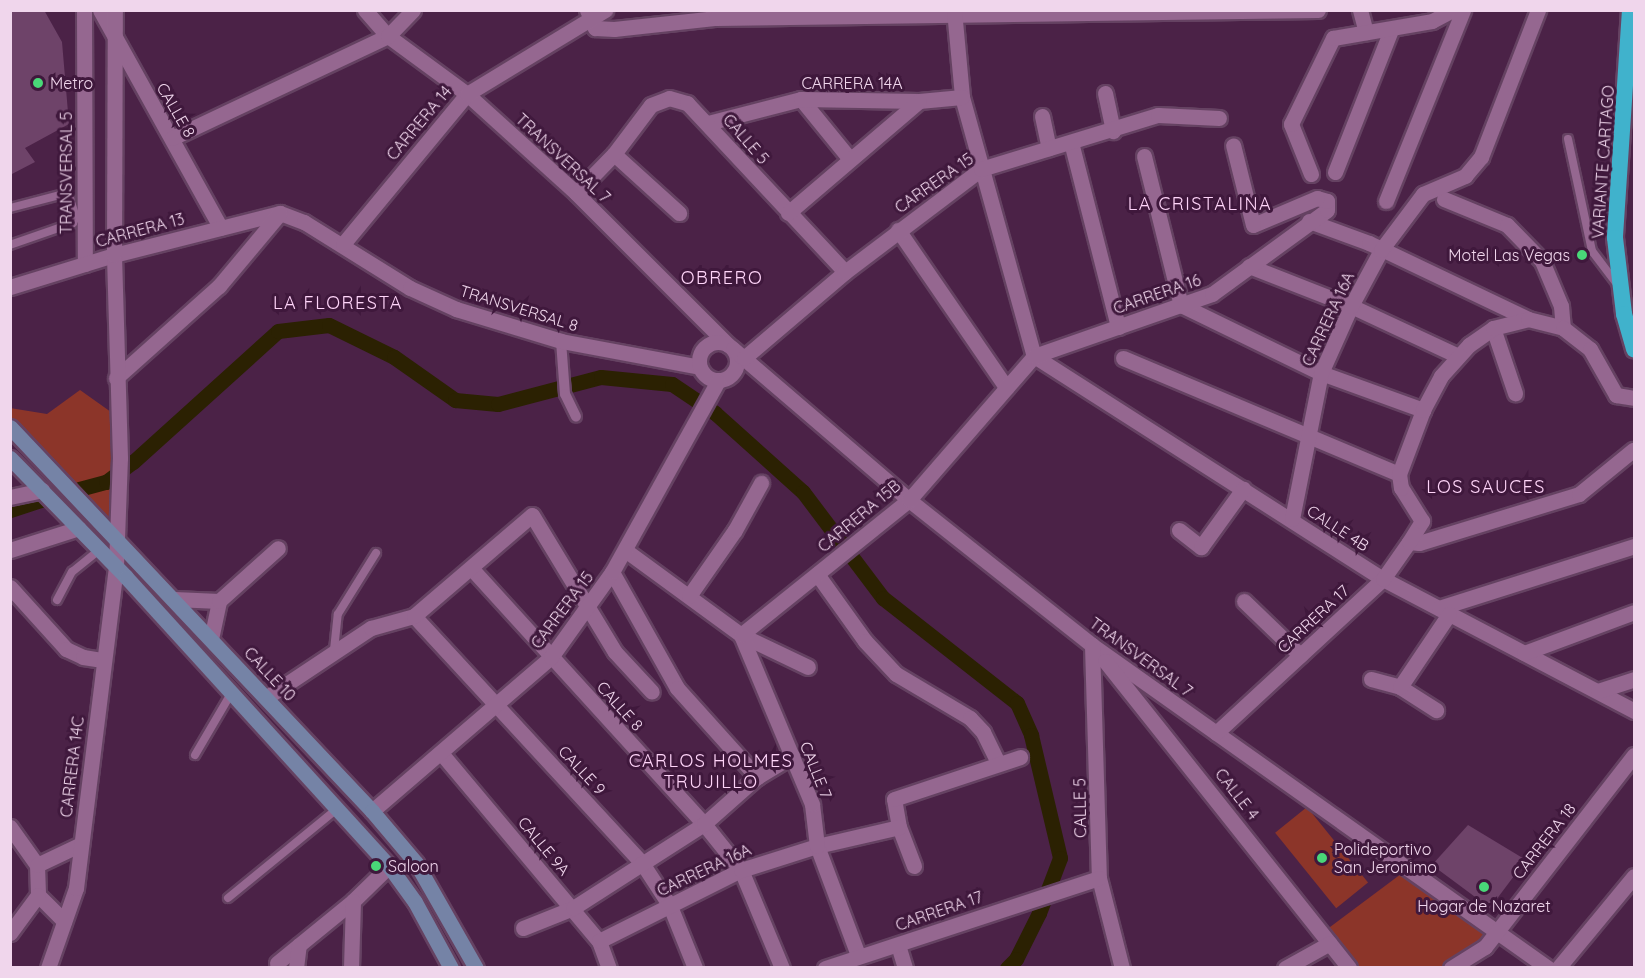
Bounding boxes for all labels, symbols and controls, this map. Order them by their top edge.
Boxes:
place label: Metro [50,73,93,93]
street label: CARRERA 14A [801,73,903,93]
marker: Metro [31,76,45,90]
street label: CALLE 8 [153,79,199,141]
street label: CARRERA 14 [382,82,456,164]
street label: VARIANTE CARTAGO [1588,84,1618,240]
street label: TRANSVERSAL 7 [512,109,614,207]
street label: CALLE 5 [719,110,773,168]
street label: TRANSVERSAL 5 [56,112,76,234]
street label: CARRERA 15 [891,149,977,217]
district label: LA CRISTALINA [1128,193,1272,215]
street label: CARRERA 13 [94,209,186,251]
place label: Motel Las Vegas [1448,245,1570,265]
marker: Motel Las Vegas [1575,248,1589,262]
district label: OBRERO [681,267,763,289]
street label: CARRERA 16A [1298,269,1358,369]
street label: CARRERA 16 [1111,270,1203,318]
street label: TRANSVERSAL 8 [458,281,580,335]
district label: LA FLORESTA [273,292,403,314]
street label: CARRERA 15B [814,476,904,556]
district label: LOS SAUCES [1426,476,1546,498]
street label: CALLE 4B [1303,501,1373,555]
street label: CARRERA 15 [527,568,597,652]
street label: CARRERA 17 [1273,581,1353,657]
street label: TRANSVERSAL 7 [1086,613,1196,701]
street label: CALLE 10 [240,643,300,705]
street label: CALLE 8 [593,677,647,735]
street label: CARRERA 14C [56,716,88,818]
street label: CALLE 7 [796,739,836,801]
street label: CALLE 9 [554,741,610,799]
district label: CARLOS HOLMES TRUJILLO [629,751,793,794]
street label: CALLE 4 [1211,765,1263,823]
street label: CALLE 5 [1070,778,1090,838]
street label: CARRERA 18 [1508,799,1580,883]
street label: CALLE 9A [514,813,574,879]
place label: Polideportivo San Jeronimo [1334,839,1437,877]
street label: CARRERA 16A [654,840,754,900]
marker: Polideportivo San Jeronimo [1315,851,1329,865]
place label: Saloon [388,856,439,876]
marker: Saloon [369,859,383,873]
marker: Hogar de Nazaret [1477,880,1491,894]
street label: CARRERA 17 [893,887,985,935]
place label: Hogar de Nazaret [1417,896,1551,916]

